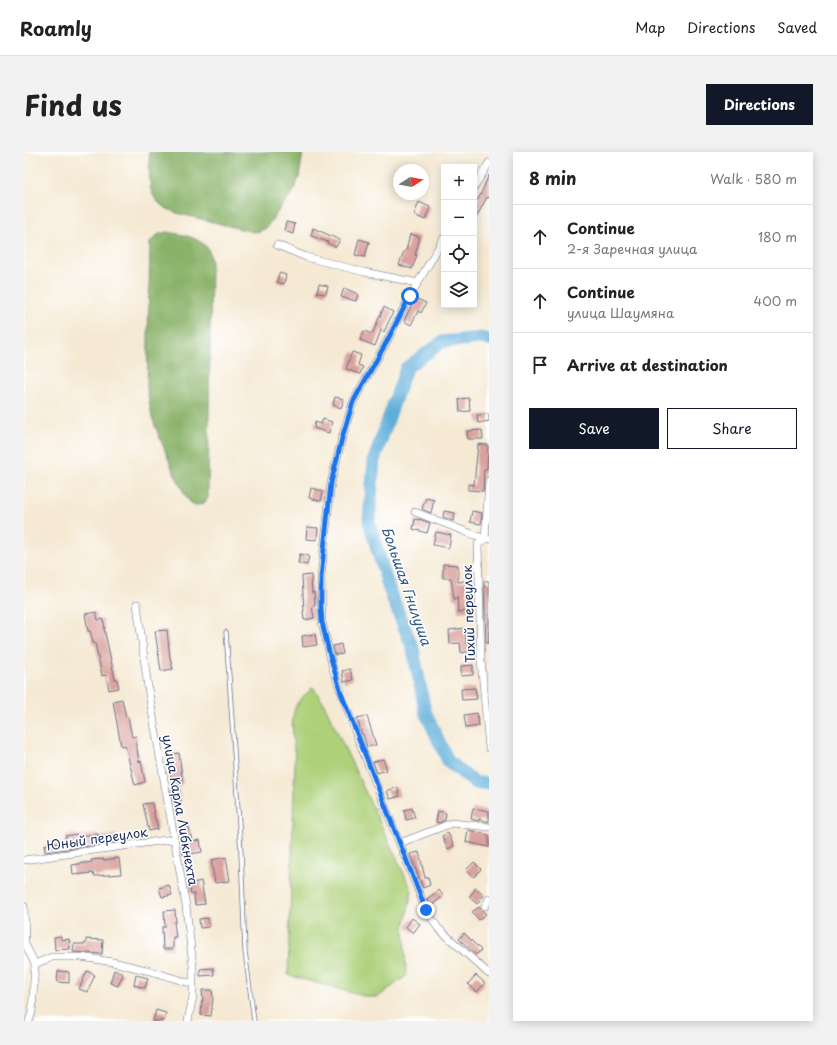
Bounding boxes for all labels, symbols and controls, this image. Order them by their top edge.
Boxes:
text: Roamly [20,14,92,42]
text: Map [635,17,665,38]
text: Directions [687,17,755,38]
text: Saved [777,17,817,38]
text: Find us [24,83,122,126]
button: Directions [706,84,813,125]
north arrow [393,164,429,200]
map controls [441,164,477,308]
button: + [441,164,477,200]
text: 8 min [529,165,577,191]
text: Walk · 580 m [710,169,797,188]
button: − [441,200,477,236]
text: Continue [567,216,635,239]
icon: ahead [529,226,551,248]
text: 180 m [758,227,797,246]
button: locate [441,236,477,272]
text: 2-я Заречная улица [567,239,697,258]
button: layers [441,272,477,308]
text: Continue [567,280,635,303]
route start [401,287,419,305]
icon: ahead [529,290,551,312]
text: 400 m [754,291,797,310]
text: улица Шаумяна [567,303,674,322]
text: Arrive at destination [567,353,728,376]
icon: arrive [529,354,551,376]
button: Save [529,408,659,449]
button: Share [667,408,797,449]
water label: Большая Гнилуша [377,524,437,649]
street label: Тихий переулок [457,564,479,663]
street label: улица Карла Либкнехта [158,733,204,888]
street label: Юный переулок [45,821,149,855]
route end [417,901,435,919]

